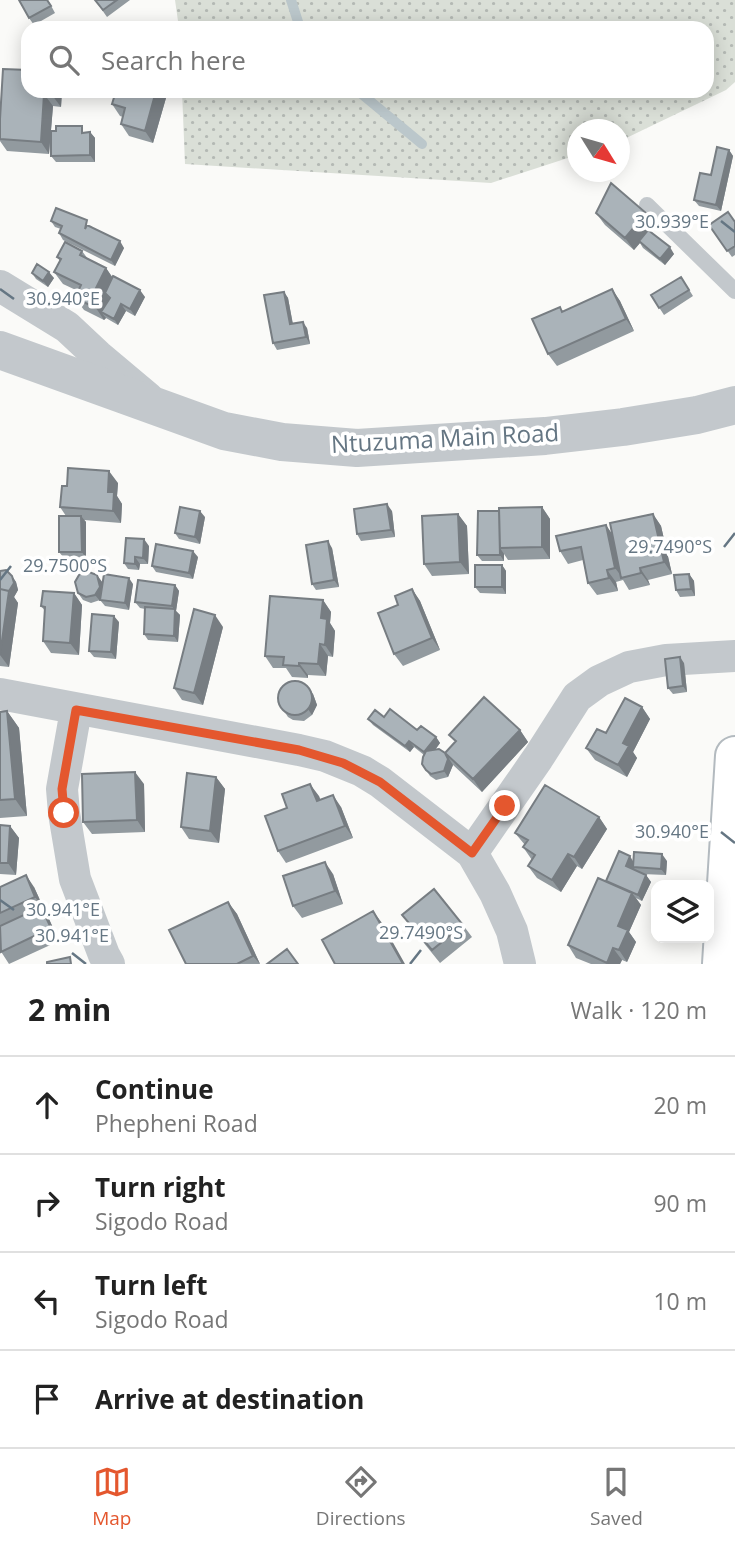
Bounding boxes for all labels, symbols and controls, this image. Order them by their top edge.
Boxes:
search box [21,21,714,98]
icon: search [45,41,83,79]
text: Search here [101,42,246,78]
north arrow [567,119,630,182]
text: 30.939°E [635,209,709,233]
text: 30.940°E [26,286,100,310]
street label: Ntuzuma Main Road [330,415,560,460]
text: 29.7490°S [628,534,712,558]
text: 29.7500°S [23,553,107,577]
route end [489,790,520,821]
route start [48,797,79,828]
text: 30.940°E [635,819,709,843]
map controls [651,880,714,943]
button: layers [651,880,714,943]
text: 30.941°E [26,897,100,921]
text: 29.7490°S [379,920,463,944]
text: 30.941°E [35,923,109,947]
text: 2 min [28,989,111,1030]
text: Walk · 120 m [570,994,707,1026]
text: Continue [95,1071,214,1107]
icon: ahead [28,1086,66,1124]
text: 20 m [653,1089,707,1121]
text: Phepheni Road [95,1107,258,1139]
text: Turn right [95,1169,226,1205]
icon: right [28,1184,66,1222]
text: 90 m [653,1187,707,1219]
text: Sigodo Road [95,1205,229,1237]
text: Turn left [95,1267,207,1303]
icon: left [28,1282,66,1320]
text: 10 m [653,1285,707,1317]
text: Sigodo Road [95,1303,229,1335]
icon: arrive [28,1380,66,1418]
text: Arrive at destination [95,1381,364,1417]
tab: Map [92,1463,131,1531]
tab: Directions [316,1463,406,1531]
tab: Saved [590,1463,643,1531]

